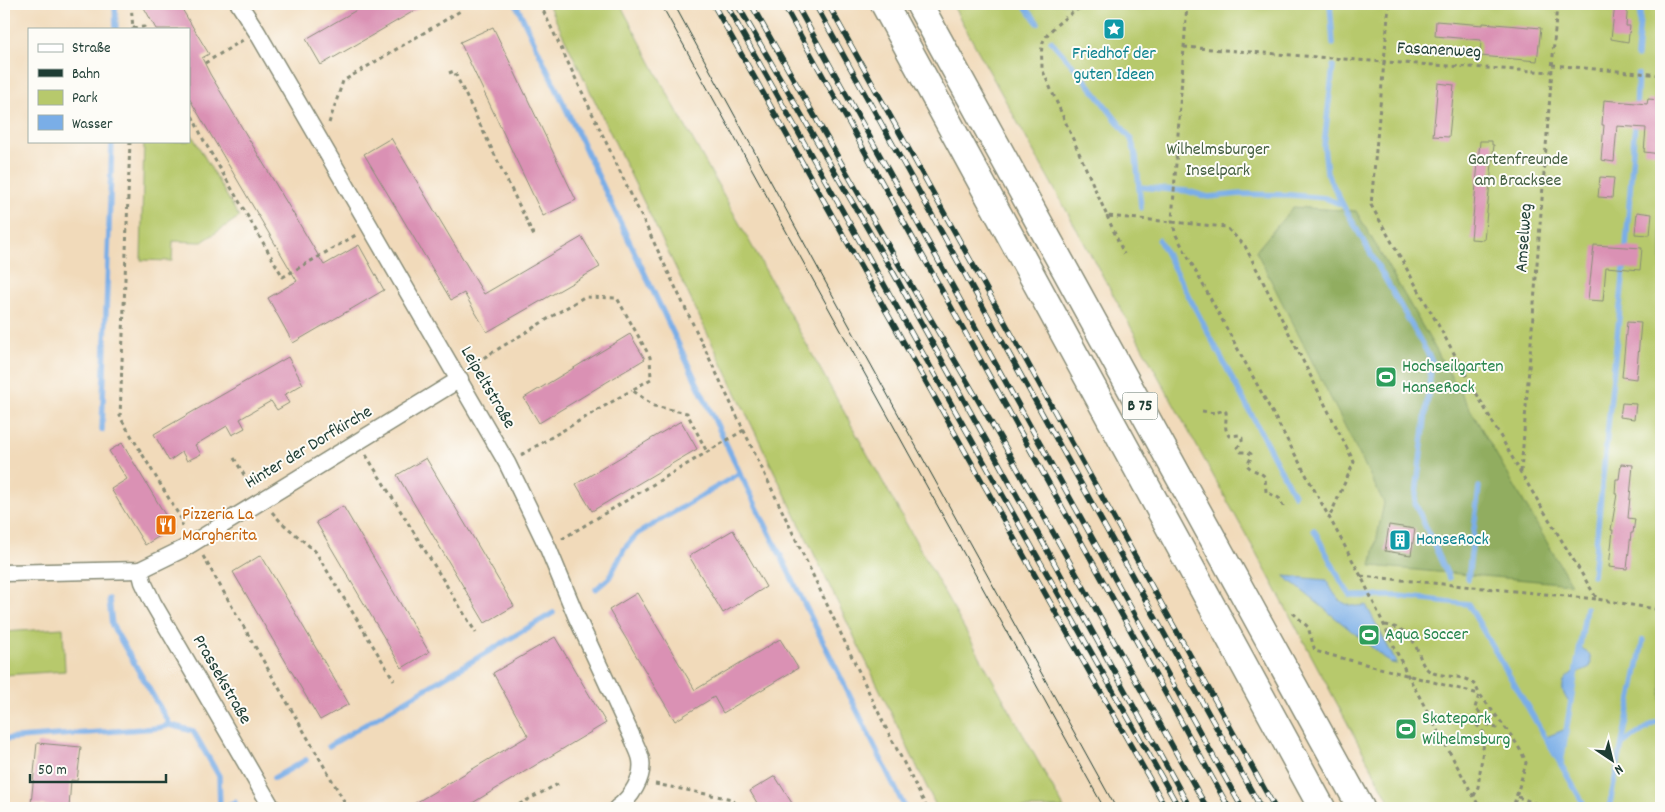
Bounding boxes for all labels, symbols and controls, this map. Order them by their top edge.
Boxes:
place icon: Friedhof der guten Ideen [1102,17,1126,41]
legend [28,28,190,142]
street label: Fasanenweg [1396,36,1482,66]
text: Straße [72,38,111,60]
place label: Friedhof der guten Ideen [1072,42,1156,88]
text: Bahn [72,64,100,86]
text: Park [72,88,98,110]
text: Wasser [72,114,113,136]
park label: Wilhelmsburger Inselpark [1166,138,1270,184]
park label: Gartenfreunde am Bracksee [1468,148,1568,194]
street label: Amselweg [1510,202,1540,273]
street label: Leipeltstraße [453,342,521,434]
place label: Hochseilgarten HanseRock [1402,355,1504,401]
sports icon: Hochseilgarten HanseRock [1374,365,1398,389]
road number: B 75 [1122,392,1158,420]
street label: Hinter der Dorfkirche [241,400,377,496]
place label: Pizzeria La Margherita [182,503,257,549]
restaurant icon: Pizzeria La Margherita [154,513,178,537]
building icon: HanseRock [1388,528,1412,552]
place label: HanseRock [1416,528,1489,553]
sports icon: Aqua Soccer [1357,623,1381,647]
place label: Aqua Soccer [1385,623,1468,648]
street label: Prassekstraße [185,631,257,729]
place label: Skatepark Wilhelmsburg [1422,707,1511,753]
sports icon: Skatepark Wilhelmsburg [1394,717,1418,741]
north arrow [1588,734,1638,784]
scale bar [30,752,166,784]
text: N [1610,759,1627,779]
text: 50 m [38,760,67,782]

